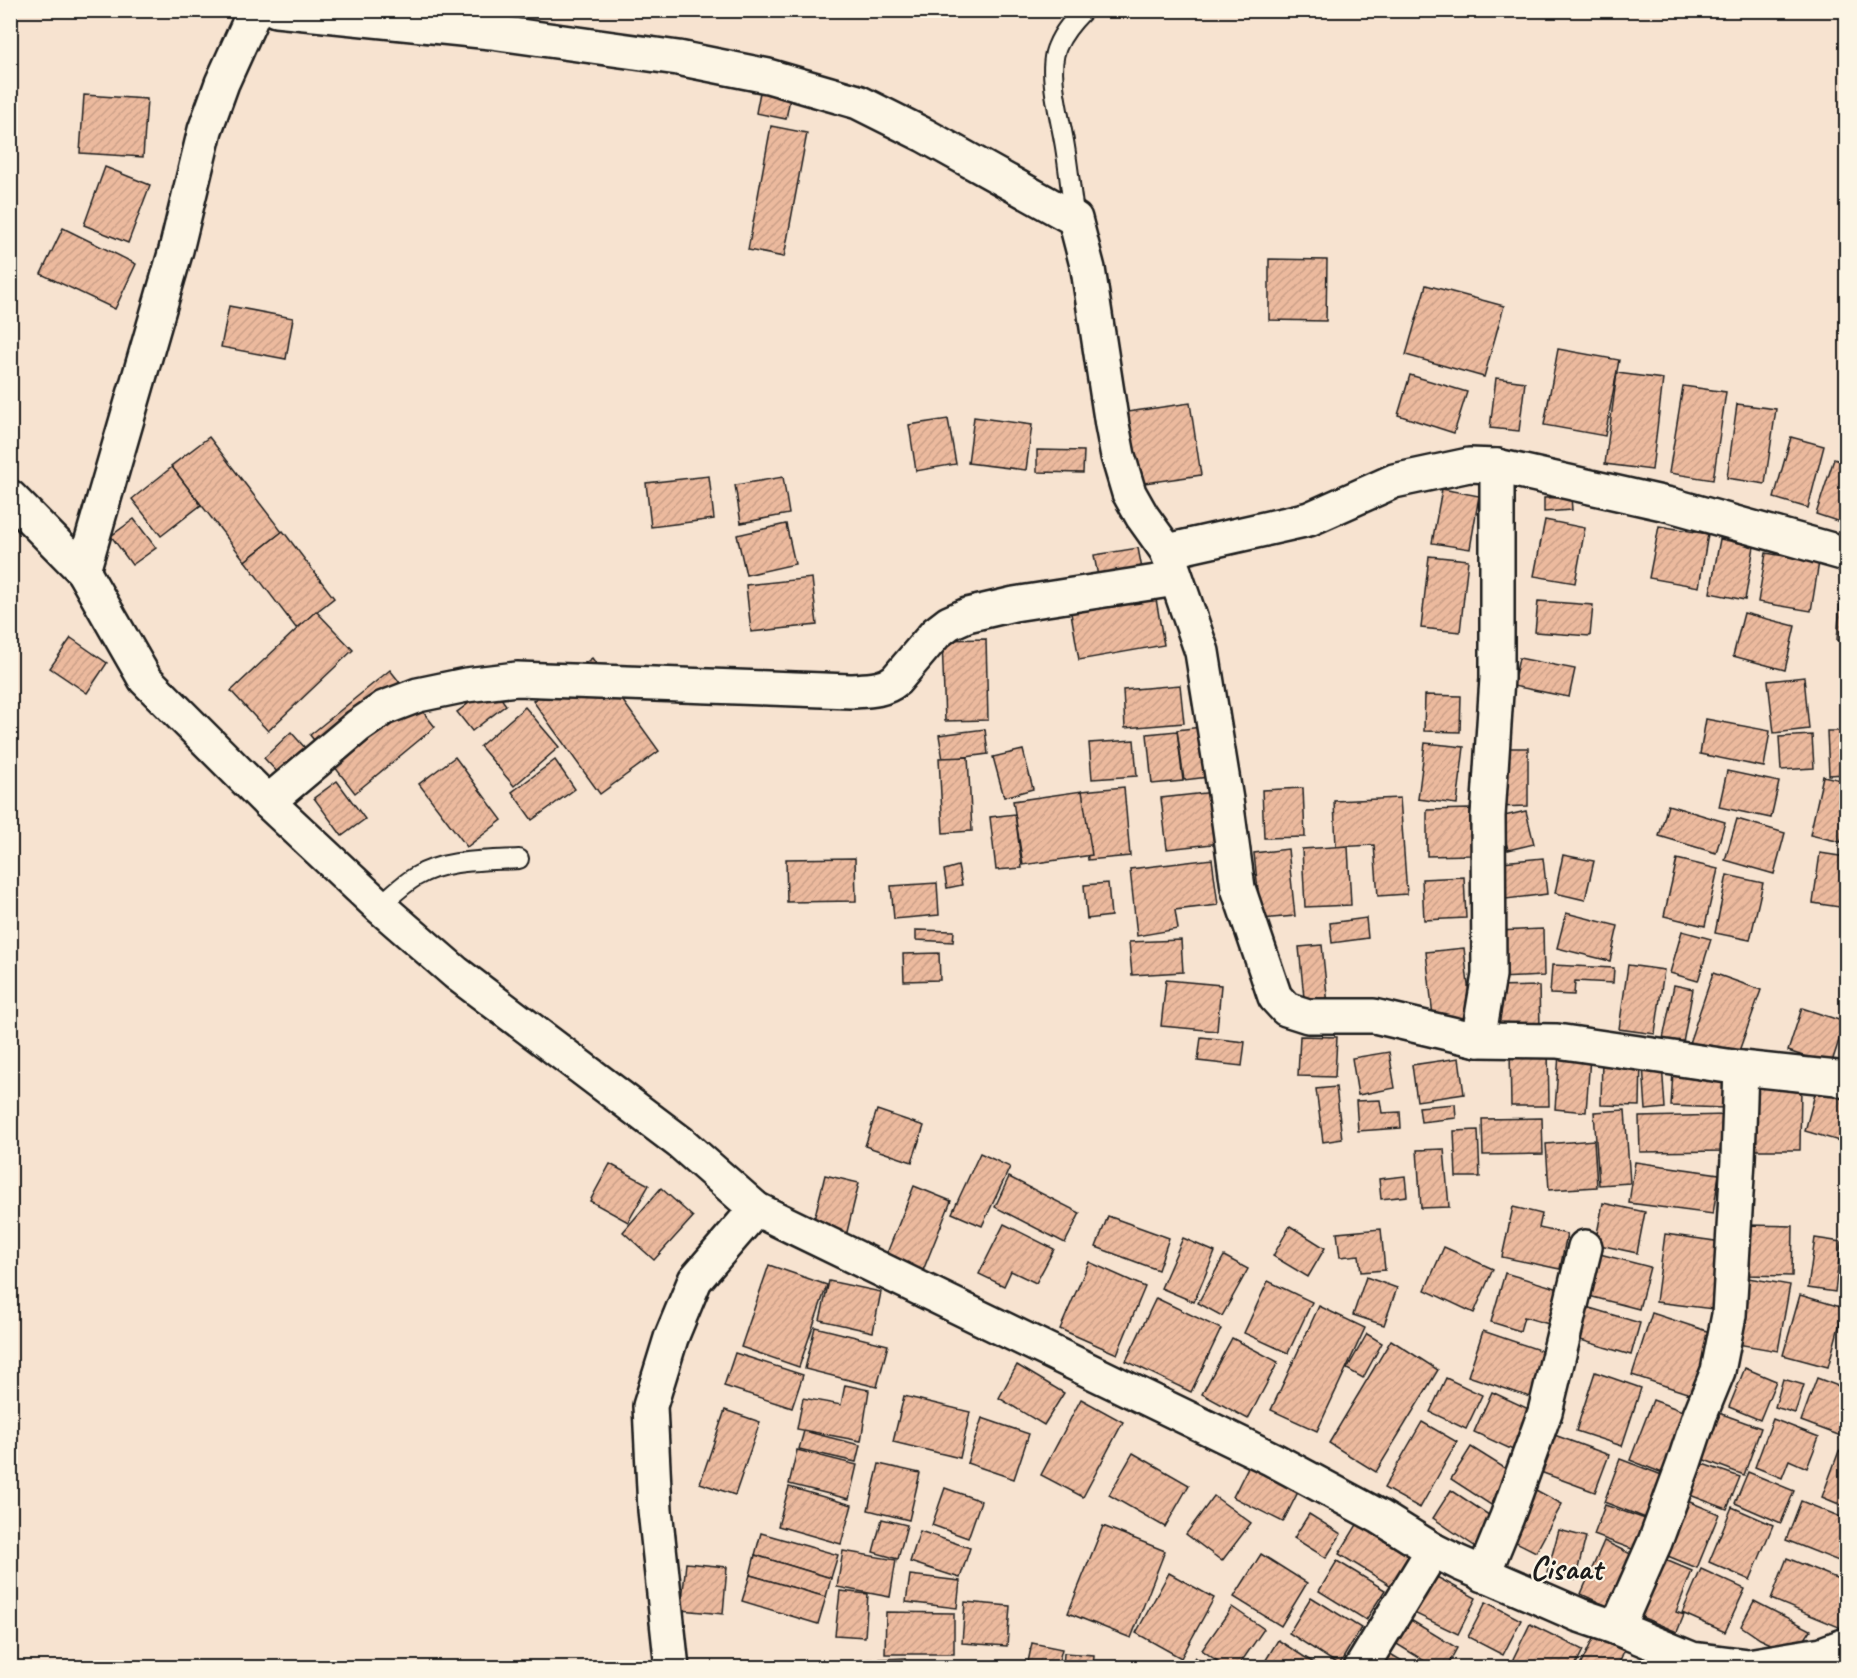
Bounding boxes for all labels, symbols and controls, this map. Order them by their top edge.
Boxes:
district label: Cisaat [1530,1547,1606,1589]

